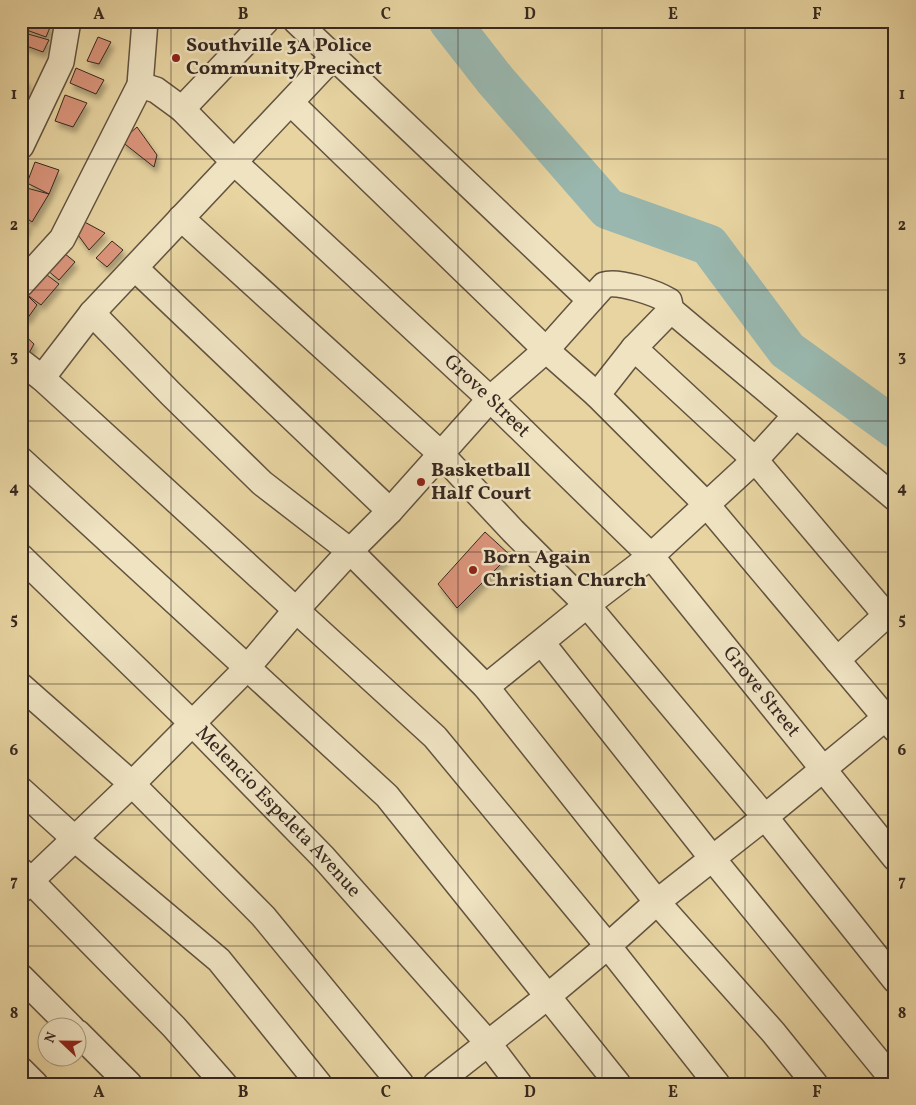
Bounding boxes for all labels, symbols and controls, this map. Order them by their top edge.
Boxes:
text: A [93,4,105,26]
text: B [238,4,249,26]
text: C [381,4,391,26]
text: D [524,4,536,26]
text: E [668,4,678,26]
text: F [812,4,822,26]
place label: Southville 3A Police Community Precinct [186,32,383,83]
marker: Southville 3A Police Community Precinct [170,52,182,64]
text: 1 [11,84,17,106]
text: 1 [899,84,905,106]
text: 2 [10,215,18,237]
text: 2 [898,215,906,237]
text: 3 [10,346,18,368]
text: 3 [898,346,906,368]
street label: Grove Street [437,349,536,445]
place label: Basketball Half Court [431,457,532,508]
marker: Basketball Half Court [415,476,427,488]
text: 4 [9,478,19,500]
text: 4 [897,478,907,500]
place label: Born Again Christian Church [483,544,647,595]
marker: Born Again Christian Church [467,564,479,576]
text: 5 [10,609,18,631]
text: 5 [898,609,906,631]
street label: Grove Street [716,641,806,744]
street label: Melencio Espeleta Avenue [189,720,367,904]
text: 6 [10,740,19,762]
text: 6 [898,740,907,762]
text: 7 [10,871,18,893]
text: 7 [898,871,906,893]
text: 8 [10,1003,18,1025]
text: 8 [898,1003,906,1025]
north arrow [38,1018,88,1068]
text: N [41,1029,62,1046]
text: A [93,1082,105,1104]
text: B [238,1082,249,1104]
text: C [381,1082,391,1104]
text: D [524,1082,536,1104]
text: E [668,1082,678,1104]
text: F [812,1082,822,1104]

